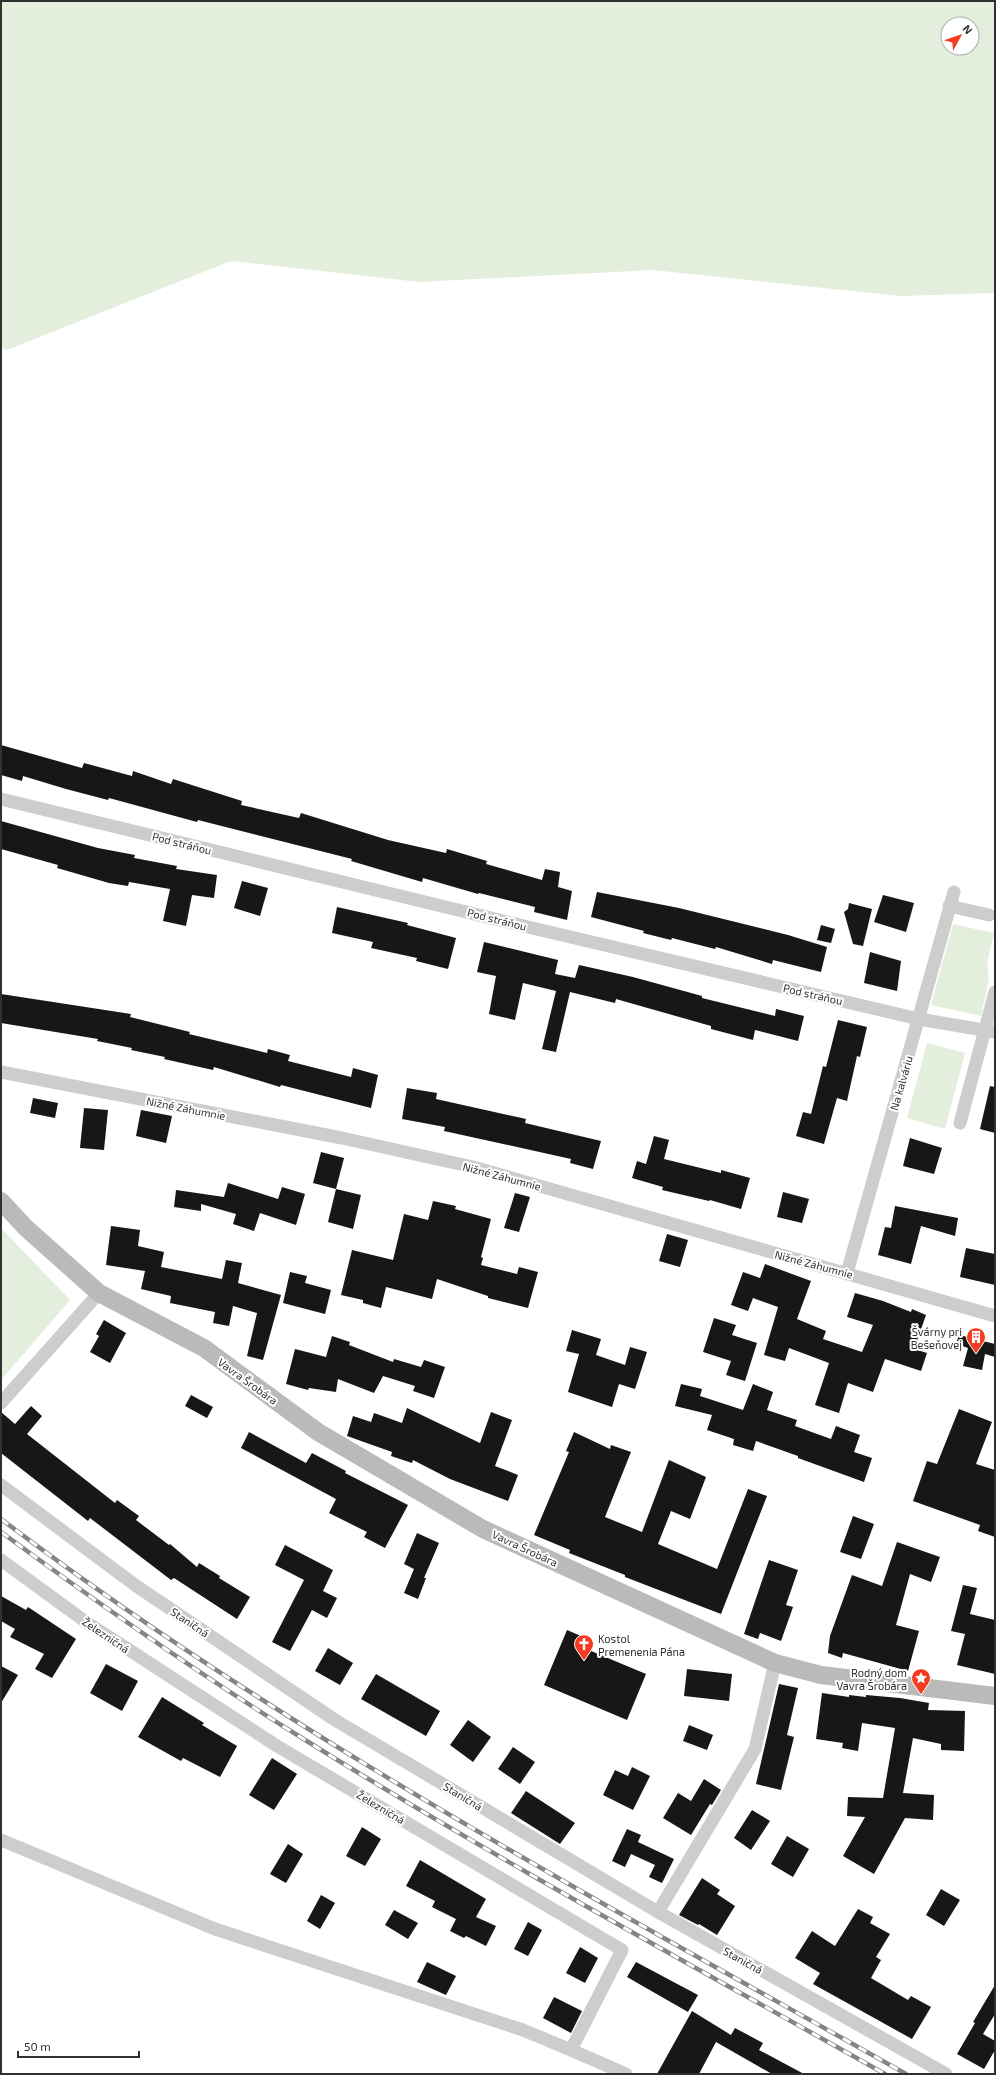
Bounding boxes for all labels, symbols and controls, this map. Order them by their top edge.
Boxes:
north arrow [940,16,980,56]
text: N [961,22,976,37]
street label: Pod stráňou [151,829,213,857]
street label: Pod stráňou [466,905,528,933]
street label: Pod stráňou [782,981,844,1007]
street label: Na kalváriu [887,1054,915,1112]
street label: Nižné Záhumnie [145,1094,227,1122]
street label: Nižné Záhumnie [461,1159,543,1193]
street label: Nižné Záhumnie [773,1247,855,1281]
place label: Švárny pri Bešeňovej [911,1325,962,1352]
building icon: Švárny pri Bešeňovej [965,1326,987,1354]
street label: Vavra Šrobára [216,1355,280,1407]
street label: Vavra Šrobára [490,1527,560,1569]
street label: Staničná [168,1605,212,1639]
street label: Železničná [80,1615,132,1655]
place label: Kostol Premenenia Pána [598,1632,685,1658]
church icon: Kostol Premenenia Pána [573,1633,595,1661]
place label: Rodný dom Vavra Šrobára [836,1666,907,1692]
place icon: Rodný dom Vavra Šrobára [910,1667,932,1695]
street label: Staničná [441,1779,485,1813]
street label: Železničná [355,1788,407,1826]
street label: Staničná [721,1944,765,1976]
scale bar [18,2033,139,2059]
text: 50 m [24,2039,51,2053]

